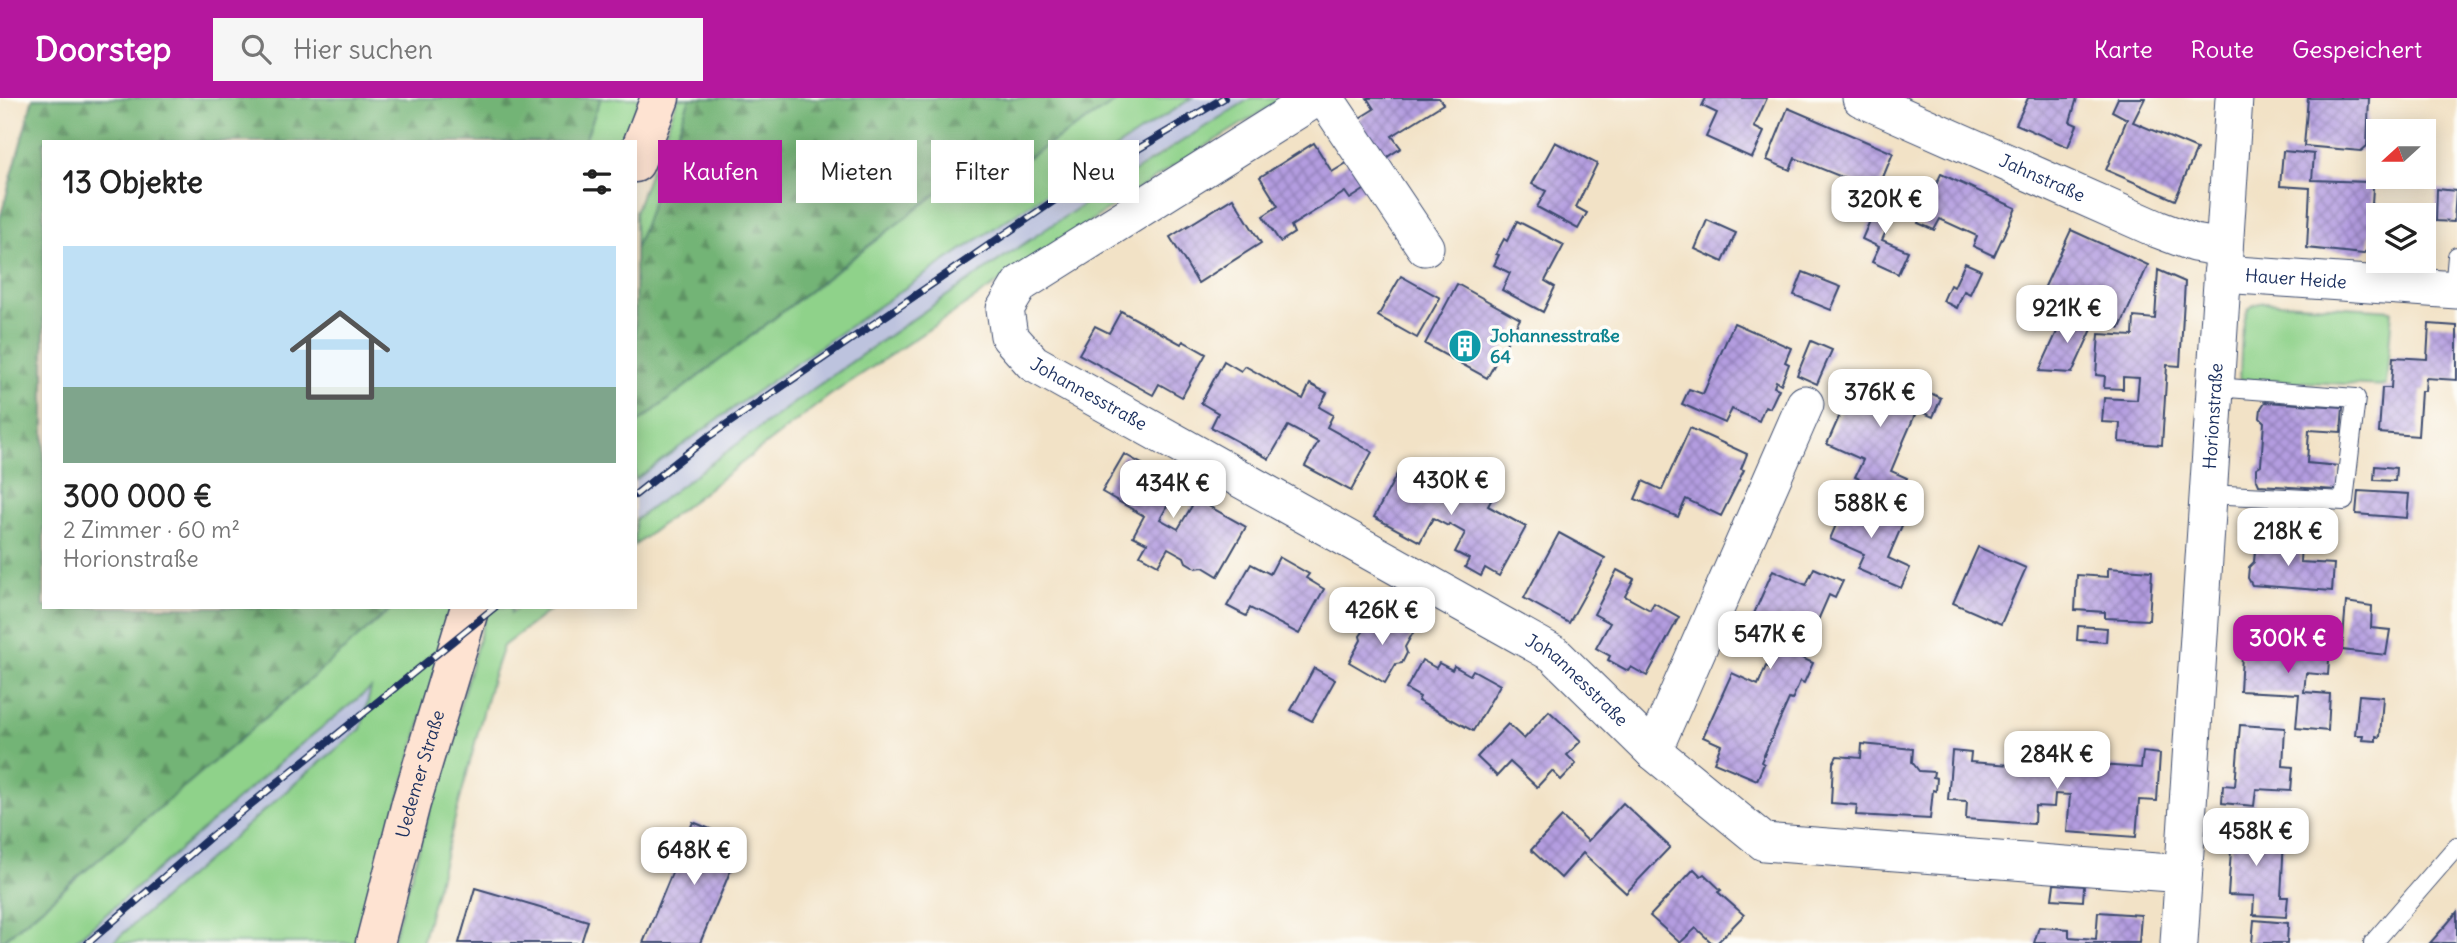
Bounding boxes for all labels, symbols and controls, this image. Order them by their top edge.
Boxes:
search box [213,18,703,81]
text: Doorstep [35,28,171,70]
icon: search [237,30,275,68]
text: Hier suchen [293,33,433,66]
text: Karte [2094,34,2153,64]
text: Route [2191,34,2254,64]
text: Gespeichert [2292,34,2422,64]
north arrow [2366,119,2436,189]
map controls [2366,119,2436,273]
chip: Kaufen [658,140,782,203]
chip: Mieten [796,140,917,203]
chip: Filter [931,140,1034,203]
chip: Neu [1048,140,1139,203]
street label: Jahnstraße [1996,149,2089,207]
text: 13 Objekte [63,163,203,201]
icon: filters [578,163,616,201]
pin: 320K € [1828,176,1942,236]
text: 320K € [1847,184,1923,213]
button: layers [2366,203,2436,273]
street label: Hauer Heide [2244,264,2347,293]
pin: 921K € [2010,286,2124,345]
icon: home [277,292,403,418]
text: 921K € [2032,293,2102,322]
place label: Johannesstraße 64 [1490,324,1620,368]
building icon: Johannesstraße 64 [1446,327,1484,365]
street label: Johannesstraße [1027,352,1151,435]
street label: Horionstraße [2198,362,2228,470]
pin: 376K € [1823,370,1937,429]
text: 376K € [1844,377,1916,406]
pin: 430K € [1394,458,1508,517]
pin: 434K € [1116,460,1230,520]
text: 430K € [1413,465,1489,494]
text: 434K € [1136,468,1210,497]
text: 300 000 € [63,477,212,515]
pin: 588K € [1814,480,1928,540]
text: 588K € [1834,488,1908,517]
pin: 218K € [2231,508,2345,568]
text: 2 Zimmer · 60 m² [63,515,240,544]
text: 218K € [2253,516,2323,545]
text: Horionstraße [63,544,199,573]
pin: 426K € [1325,588,1439,647]
text: 426K € [1345,595,1419,624]
pin: 547K € [1713,612,1827,671]
pin: 300K € [2231,616,2345,675]
text: 547K € [1734,619,1806,648]
text: 300K € [2249,623,2327,652]
street label: Johannesstraße [1522,628,1633,731]
street label: Uedemer Straße [391,707,449,840]
pin: 284K € [2000,732,2114,791]
text: 284K € [2020,739,2094,768]
pin: 458K € [2199,808,2313,868]
text: 458K € [2219,816,2293,845]
pin: 648K € [637,828,751,887]
text: 648K € [657,835,731,864]

